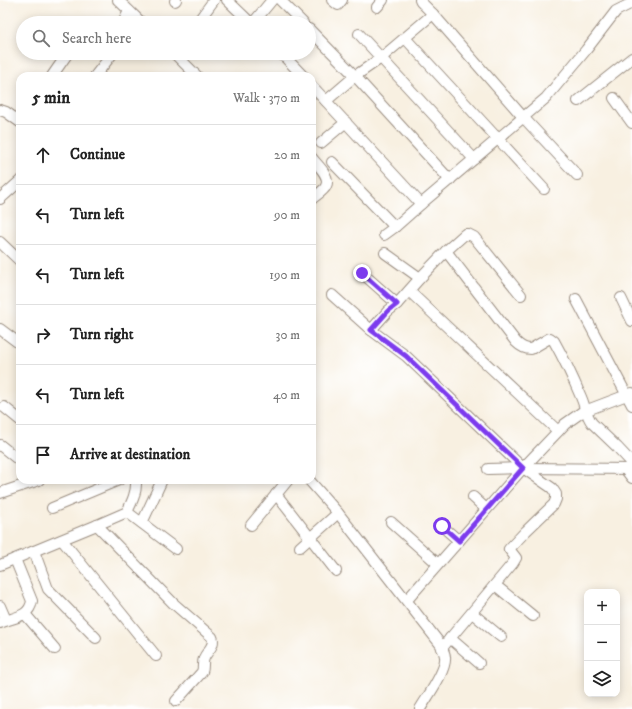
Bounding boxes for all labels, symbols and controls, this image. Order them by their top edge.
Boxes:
search box [16,16,316,60]
icon: search [30,27,52,49]
text: Search here [62,29,131,48]
text: 5 min [32,87,70,109]
text: Walk · 370 m [233,90,300,106]
icon: ahead [32,144,54,166]
text: Continue [70,145,125,164]
text: 20 m [274,147,300,163]
icon: left [32,204,54,226]
text: Turn left [70,205,124,224]
text: 90 m [274,207,300,223]
icon: left [32,264,54,286]
route end [353,264,371,282]
text: Turn left [70,265,124,284]
text: 190 m [269,267,300,283]
icon: right [32,324,54,346]
text: Turn right [70,325,133,344]
text: 30 m [276,327,300,343]
icon: left [32,384,54,406]
text: Turn left [70,385,124,404]
text: 40 m [273,387,300,403]
icon: arrive [32,444,54,466]
text: Arrive at destination [70,445,190,464]
route start [433,517,451,535]
map controls [584,589,620,697]
button: + [584,589,620,625]
button: − [584,625,620,661]
button: layers [584,661,620,697]

